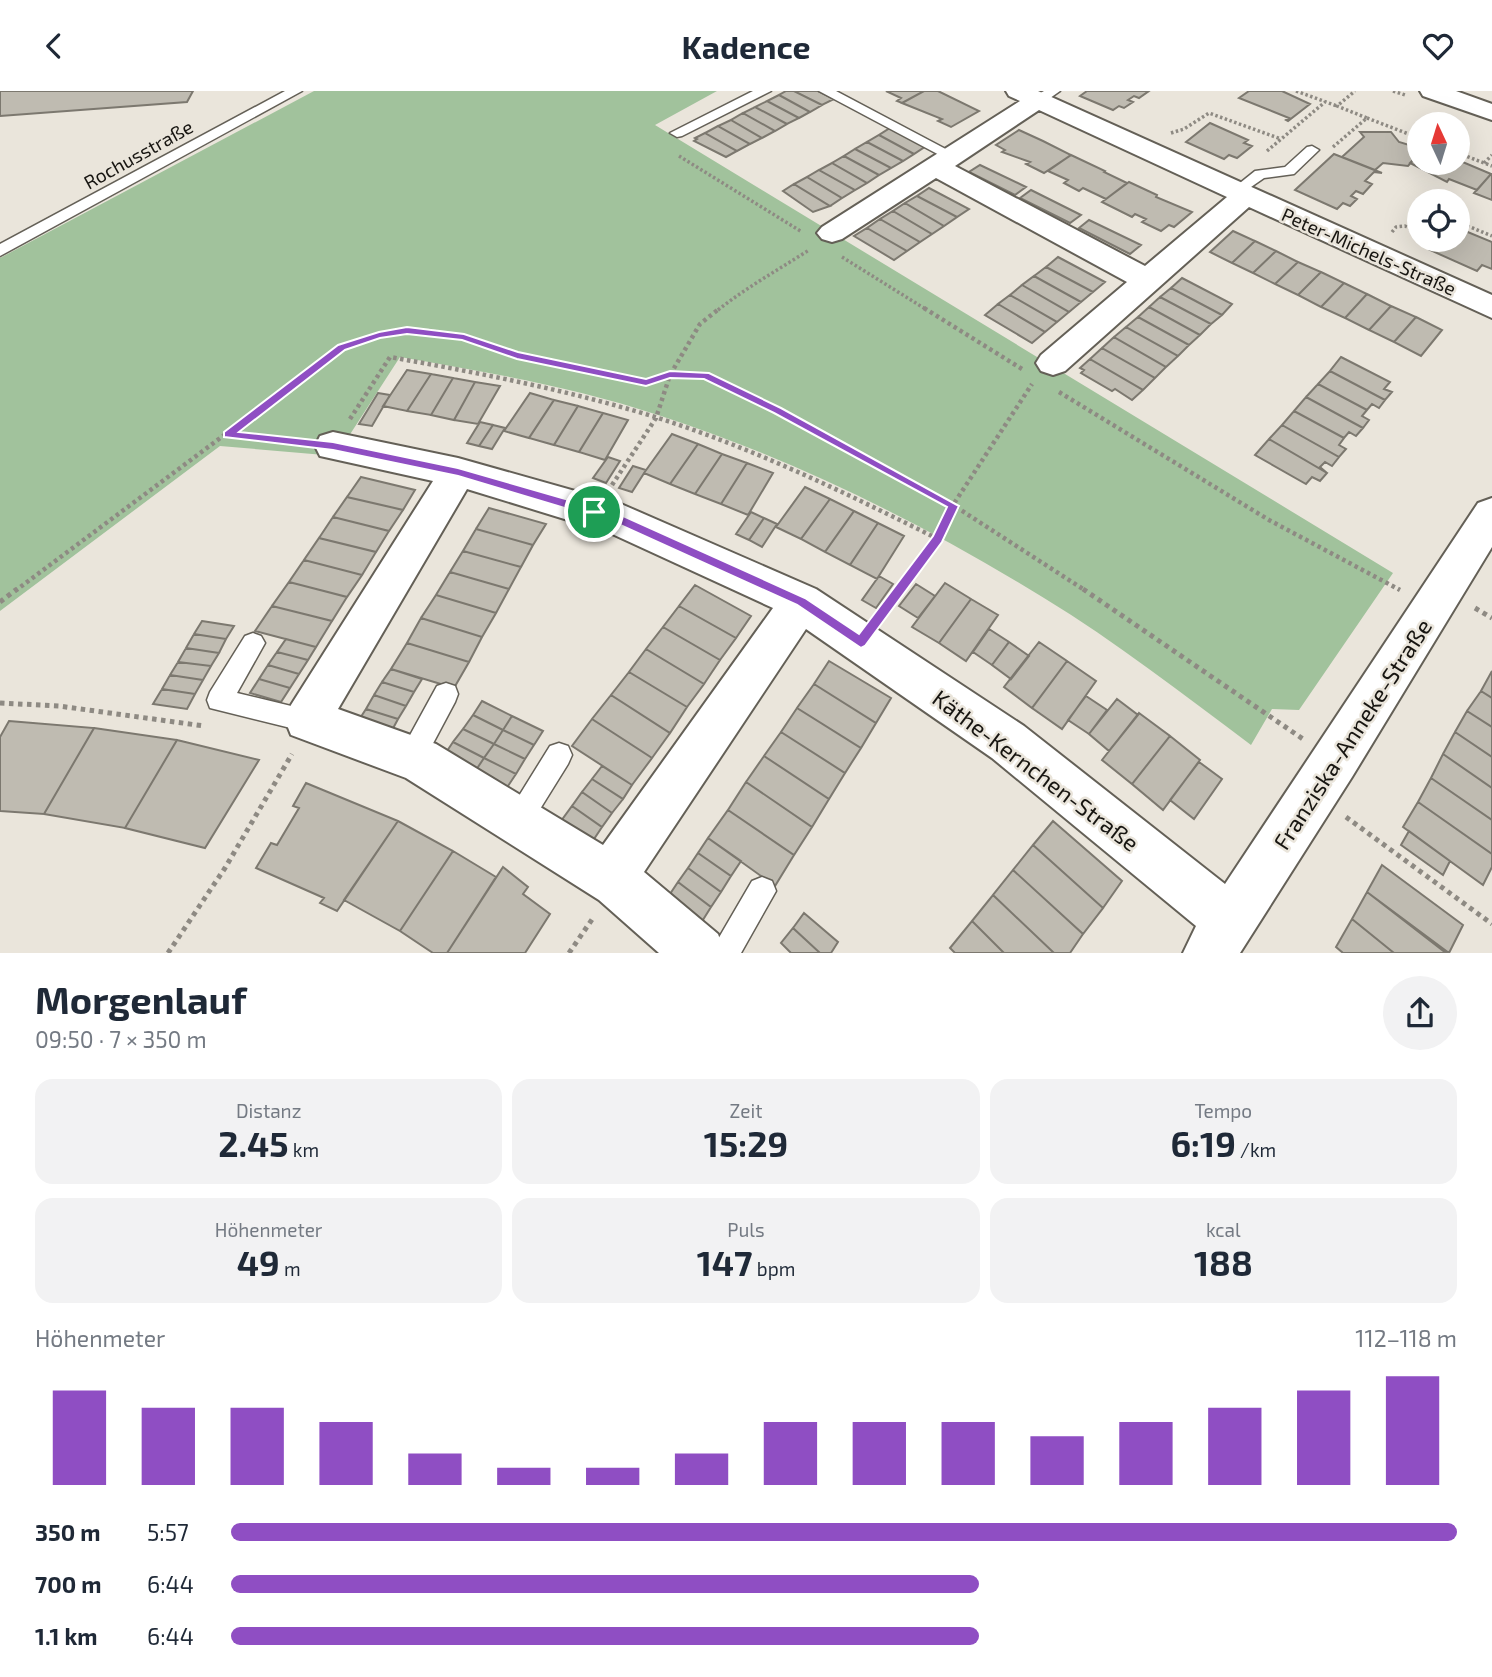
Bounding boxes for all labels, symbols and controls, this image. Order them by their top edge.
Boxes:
icon: back [35,27,73,65]
text: Kadence [681,27,811,65]
icon: heart [1419,27,1457,65]
north arrow [1407,112,1470,175]
map controls [1407,112,1470,252]
street label: Rochusstraße [79,115,197,193]
button: locate [1407,189,1470,252]
street label: Peter-Michels-Straße [1278,202,1460,300]
pin [564,482,624,542]
icon: arrive [575,493,613,531]
street label: Franziska-Anneke-Straße [1267,613,1437,855]
street label: Käthe-Kernchen-Straße [927,683,1145,857]
text: Morgenlauf [35,976,247,1022]
button: share [1383,976,1457,1050]
text: 09:50 · 7 × 350 m [35,1025,207,1053]
text: Distanz [236,1099,301,1122]
text: Zeit [730,1099,762,1122]
text: Tempo [1195,1099,1252,1122]
text: 2.45 [218,1122,289,1164]
text: 15:29 [704,1122,788,1164]
text: 6:19 [1170,1122,1236,1164]
text: km [289,1138,319,1161]
text: /km [1236,1138,1276,1161]
text: Höhenmeter [215,1218,323,1241]
text: Puls [727,1218,765,1241]
text: kcal [1206,1218,1241,1241]
text: 49 [237,1241,280,1283]
text: 147 [697,1241,753,1283]
text: 188 [1194,1241,1253,1283]
text: m [280,1257,301,1280]
text: bpm [753,1257,795,1280]
text: Höhenmeter [35,1324,165,1352]
text: 112–118 m [1355,1324,1457,1352]
text: 350 m [35,1518,100,1546]
text: 5:57 [147,1518,189,1546]
text: 700 m [35,1570,101,1598]
text: 6:44 [147,1570,194,1598]
text: 1.1 km [35,1622,98,1650]
text: 6:44 [147,1622,194,1650]

